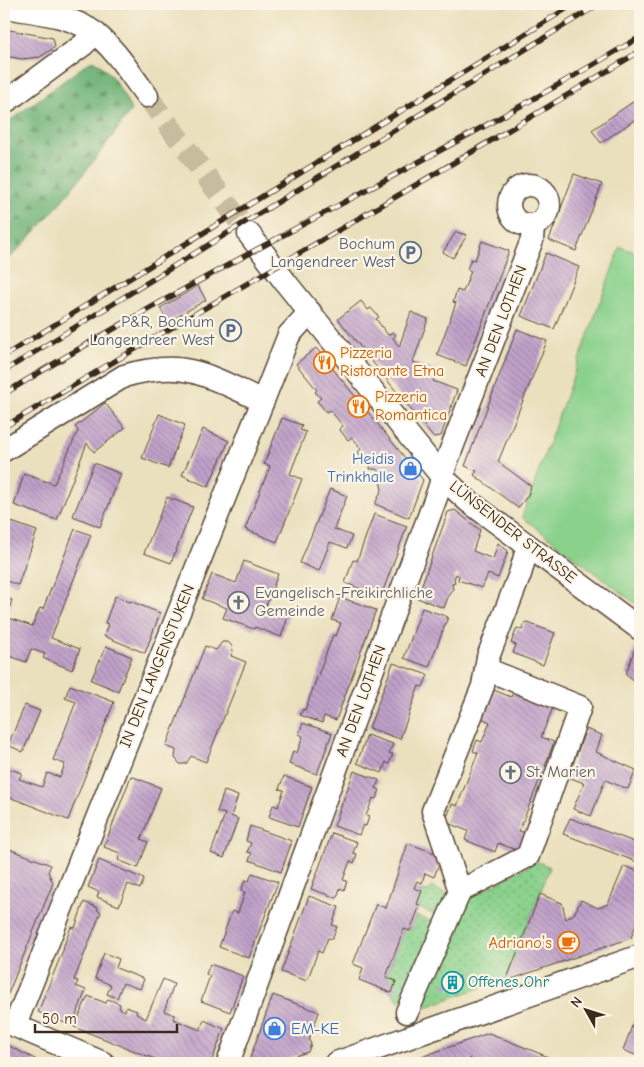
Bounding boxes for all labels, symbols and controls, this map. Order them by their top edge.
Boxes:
place label: Bochum Langendreer West [271,235,395,271]
parking icon: Bochum Langendreer West [399,241,423,265]
street label: AN DEN LOTHEN [471,263,531,379]
place label: P&R, Bochum Langendreer West [90,313,214,349]
parking icon: P&R, Bochum Langendreer West [218,319,242,343]
place label: Pizzeria Ristorante Etna [340,344,444,380]
restaurant icon: Pizzeria Ristorante Etna [312,350,336,374]
place label: Pizzeria Romantica [375,388,447,424]
restaurant icon: Pizzeria Romantica [347,394,371,418]
place label: Heidis Trinkhalle [327,450,394,486]
shop icon: Heidis Trinkhalle [398,456,422,480]
street label: LÜNSENDER STRASSE [446,477,580,587]
street label: IN DEN LANGENSTUKEN [116,582,198,750]
place label: Evangelisch-Freikirchliche Gemeinde [255,584,433,620]
church icon: Evangelisch-Freikirchliche Gemeinde [227,590,251,614]
street label: AN DEN LOTHEN [332,643,390,759]
church icon: St. Marien [498,760,522,784]
place label: St. Marien [526,763,596,781]
cafe icon: Adrianoʼs [556,931,580,955]
place label: Adrianoʼs [488,934,552,952]
building icon: Offenes Ohr [440,970,464,994]
place label: Offenes Ohr [468,973,550,991]
north arrow [562,984,612,1034]
text: N [567,993,586,1011]
scale bar [35,1002,178,1034]
text: 50 m [42,1010,77,1028]
shop icon: EM-KE [263,1017,287,1041]
place label: EM-KE [291,1020,339,1038]

